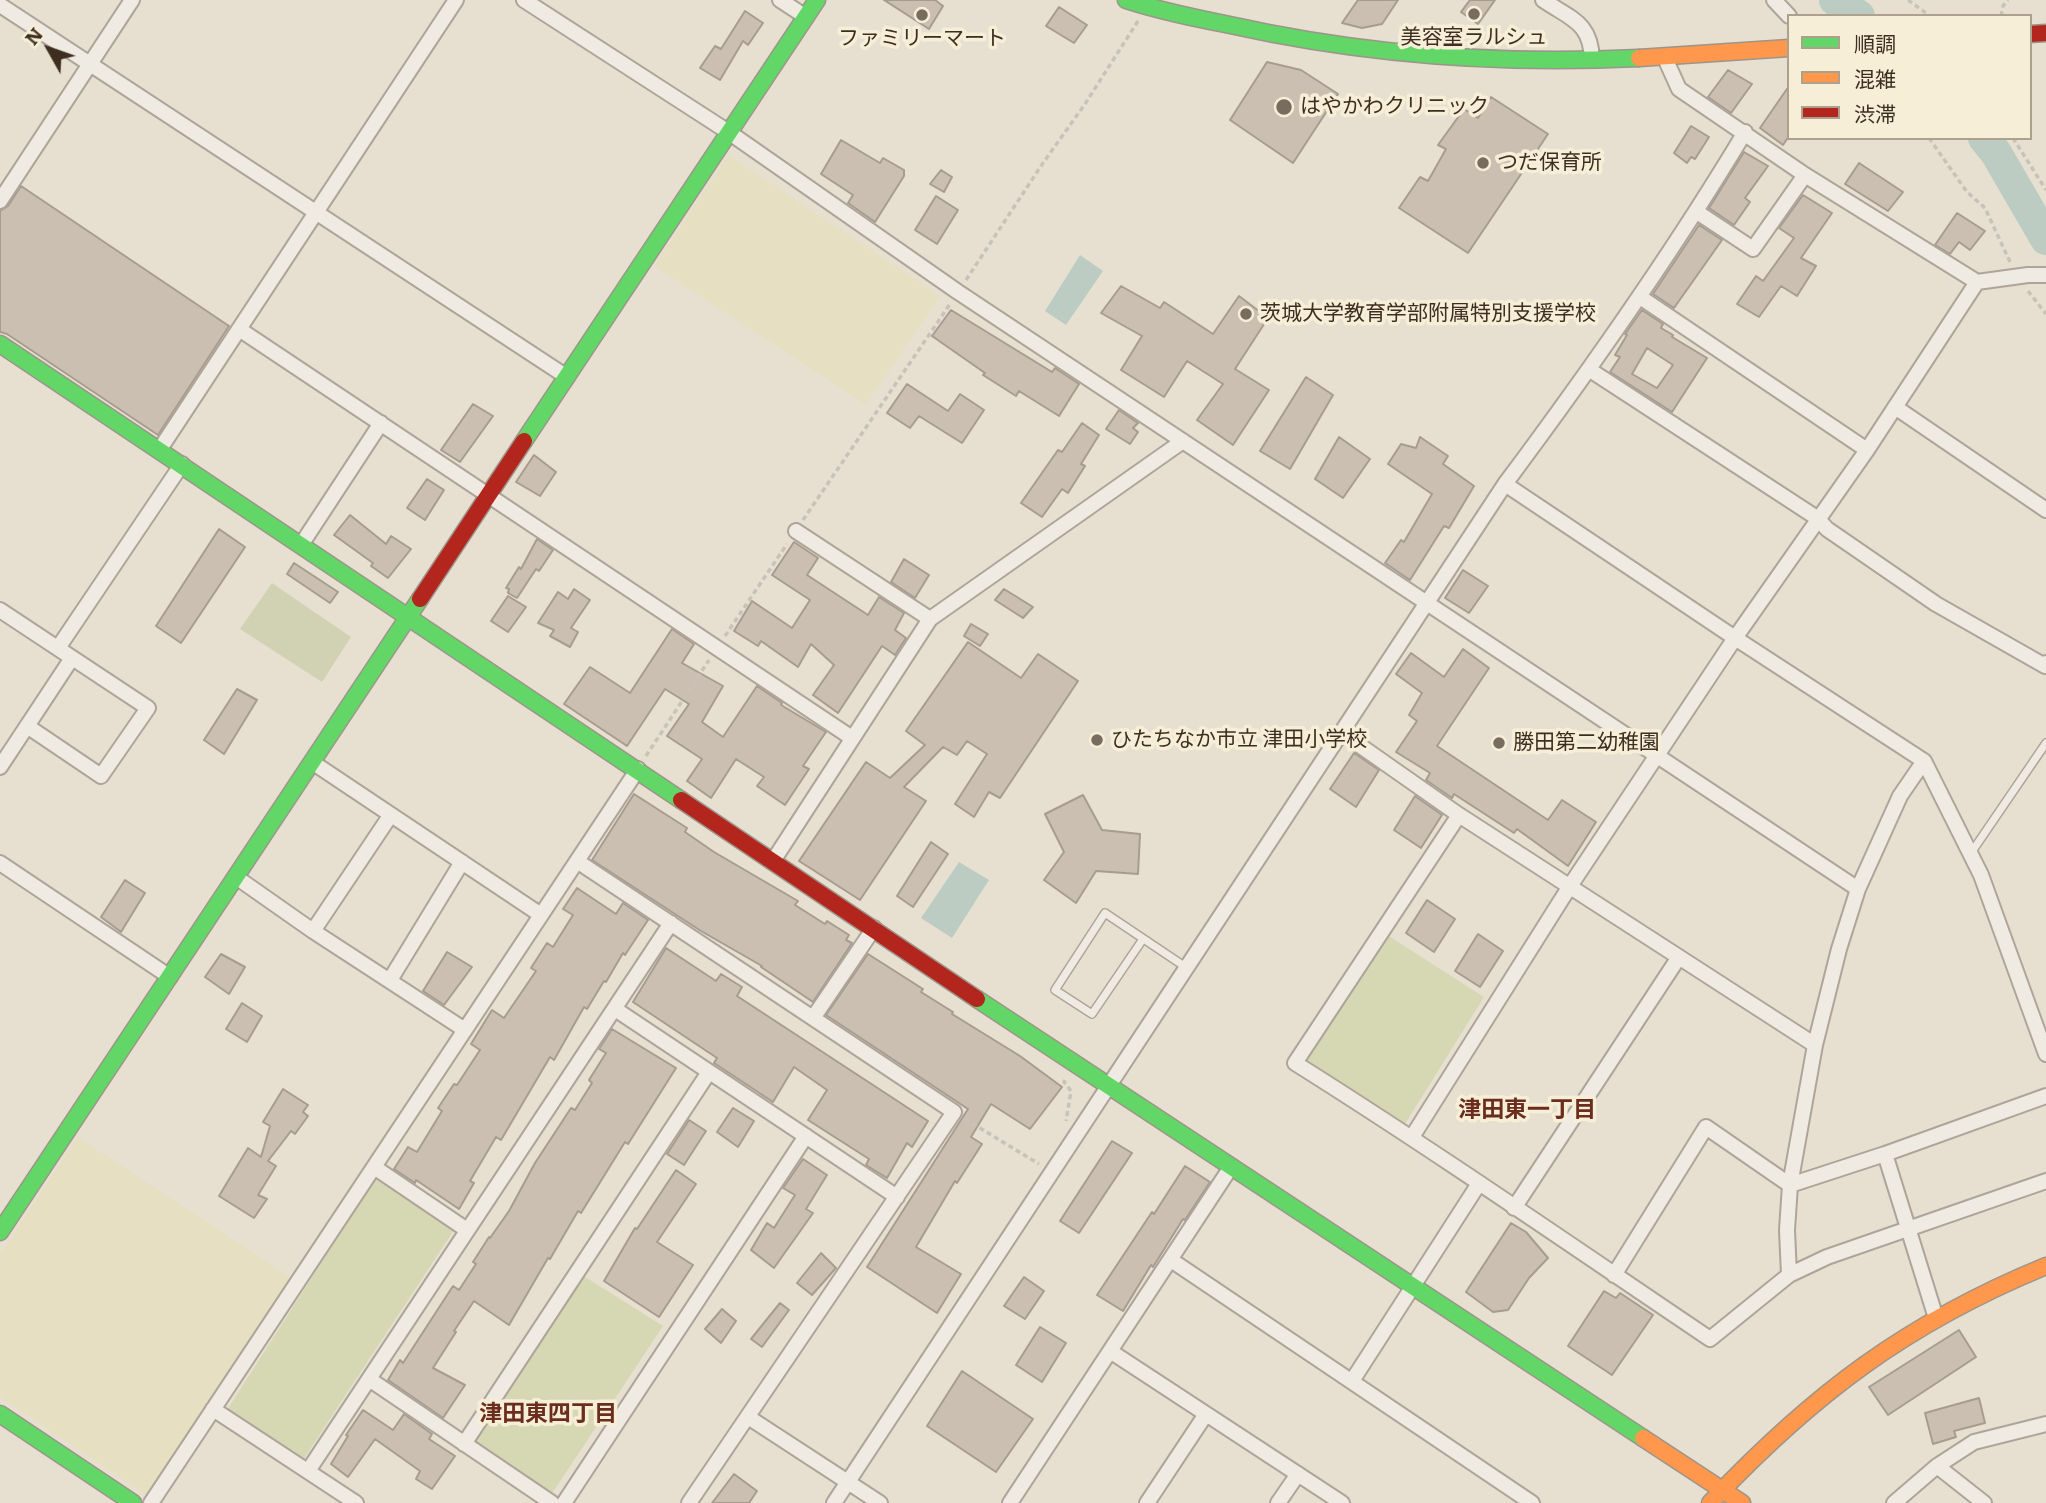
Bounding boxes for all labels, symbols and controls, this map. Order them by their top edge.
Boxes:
marker: 美容室ラルシュ [1466,6,1482,22]
marker: ファミリーマート [914,7,930,23]
north arrow [14,14,84,84]
legend [1787,14,2032,140]
text: N [17,20,49,51]
place label: 美容室ラルシュ [1401,25,1547,51]
place label: ファミリーマート [838,26,1006,52]
text: 順調 [1854,27,1896,58]
text: 混雑 [1854,62,1896,93]
place label: はやかわクリニック [1300,94,1489,120]
marker: はやかわクリニック [1274,97,1294,117]
text: 渋滞 [1854,97,1896,128]
place label: つだ保育所 [1497,150,1602,176]
marker: つだ保育所 [1475,155,1491,171]
place label: 茨城大学教育学部附属特別支援学校 [1260,301,1596,327]
marker: 茨城大学教育学部附属特別支援学校 [1238,306,1254,322]
place label: ひたちなか市立 津田小学校 [1111,727,1367,753]
place label: 勝田第二幼稚園 [1513,730,1660,756]
marker: ひたちなか市立 津田小学校 [1089,732,1105,748]
marker: 勝田第二幼稚園 [1491,735,1507,751]
district label: 津田東一丁目 [1458,1096,1596,1124]
district label: 津田東四丁目 [479,1400,617,1428]

